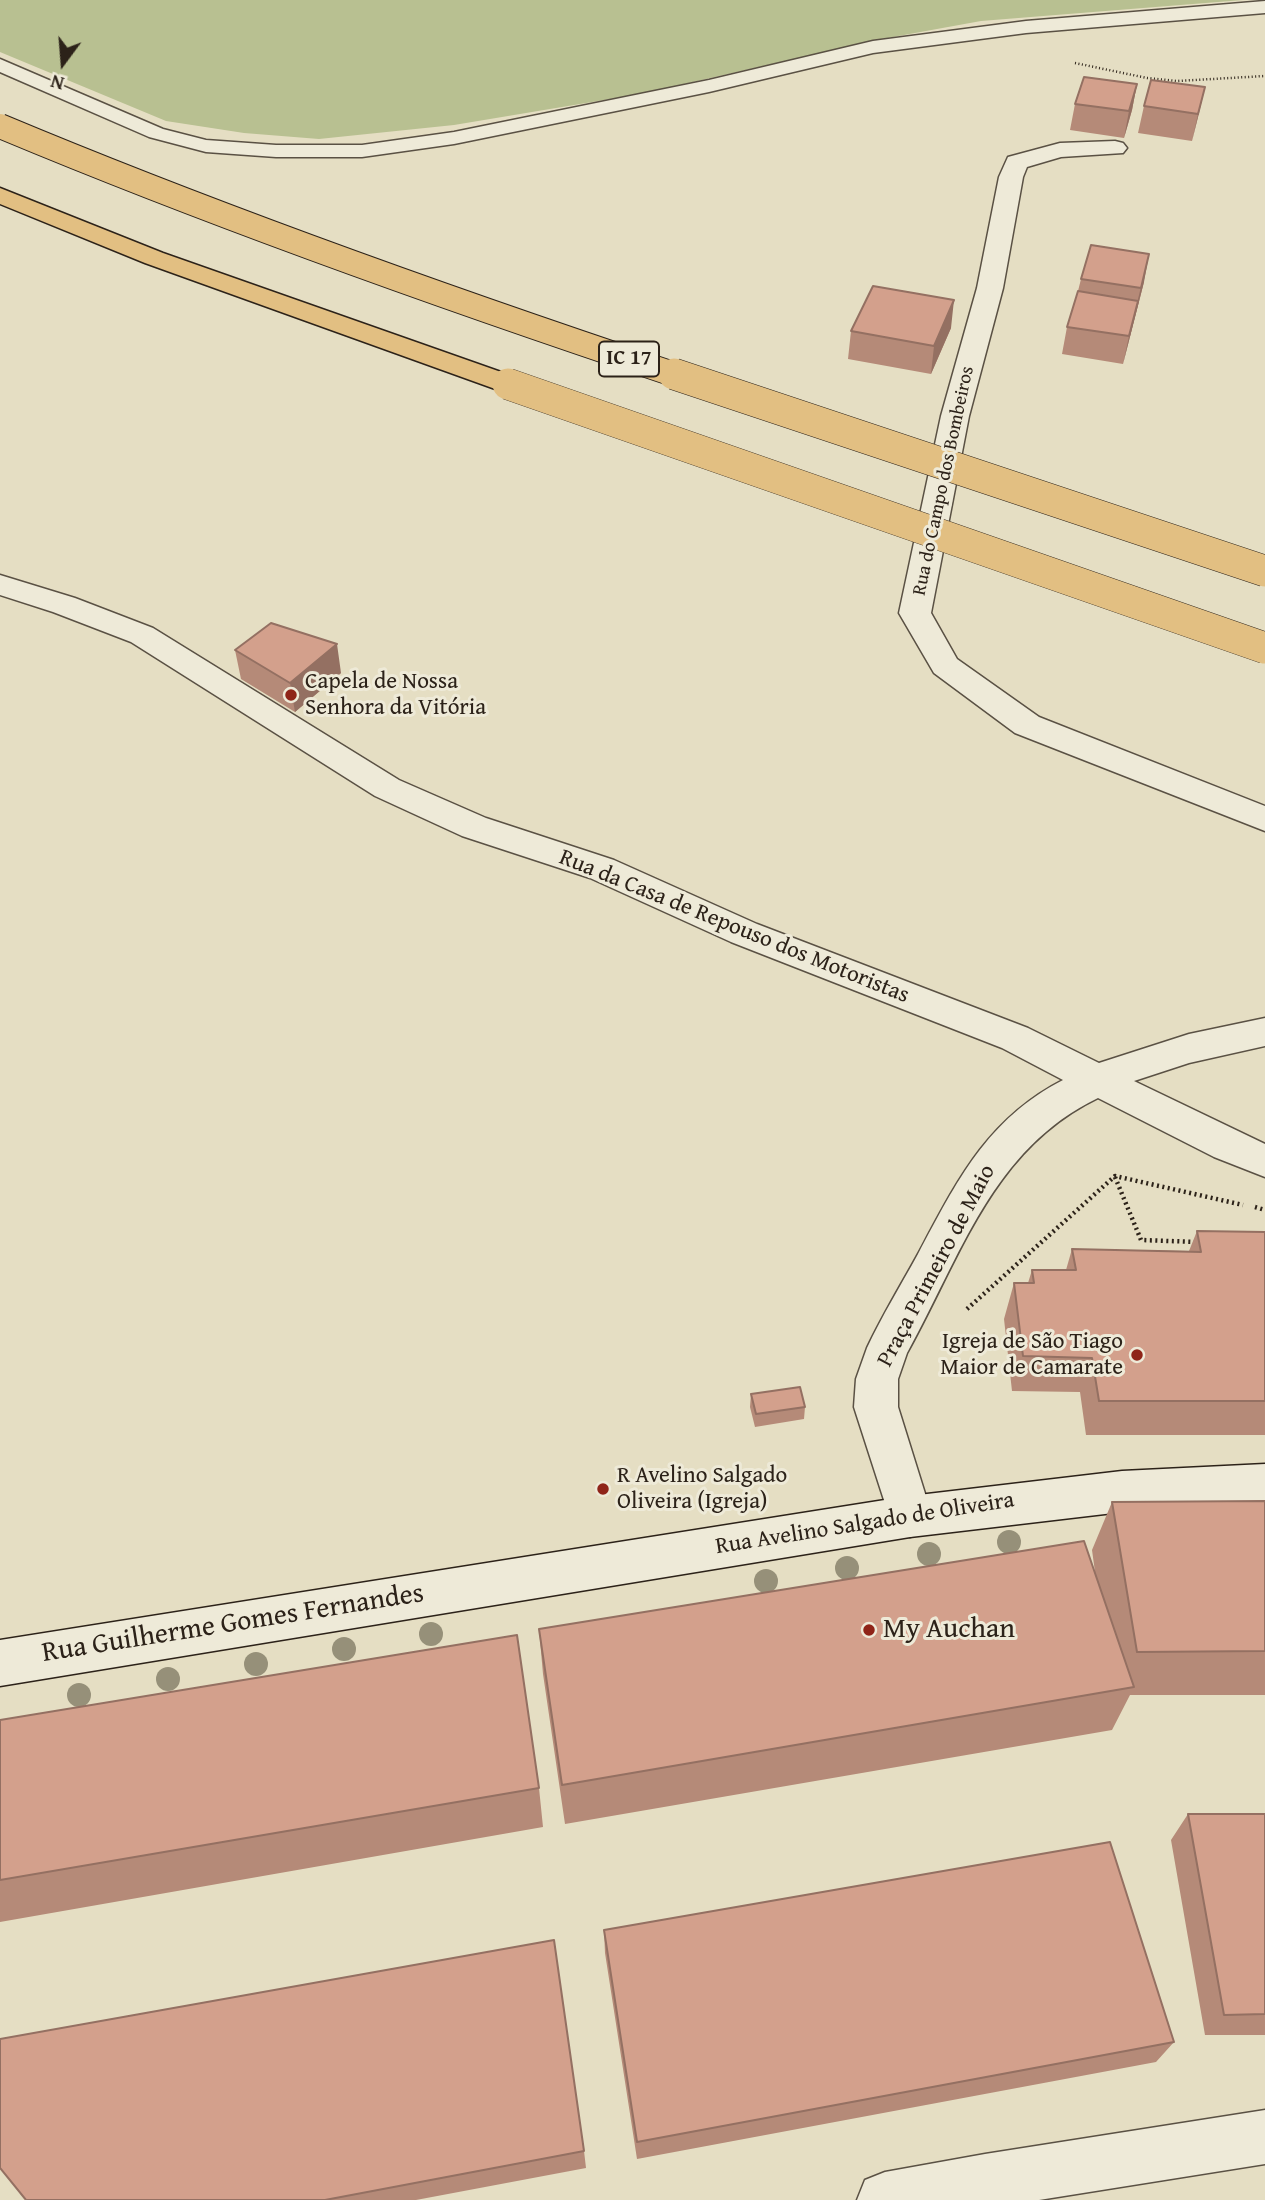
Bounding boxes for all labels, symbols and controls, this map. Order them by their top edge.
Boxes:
north arrow [28,28,98,98]
text: N [47,68,67,98]
road number: IC 17 [599,342,659,376]
street label: Rua do Campo dos Bombeiros [909,364,979,598]
place label: Capela de Nossa Senhora da Vitória [305,668,486,722]
marker: Capela de Nossa Senhora da Vitória [283,687,299,703]
street label: Rua da Casa de Repouso dos Motoristas [555,844,913,1010]
street label: Praça Primeiro de Maio [872,1160,1002,1372]
place label: Igreja de São Tiago Maior de Camarate [940,1328,1123,1382]
marker: Igreja de São Tiago Maior de Camarate [1129,1347,1145,1363]
place label: R Avelino Salgado Oliveira (Igreja) [617,1462,787,1516]
marker: R Avelino Salgado Oliveira (Igreja) [595,1481,611,1497]
street label: Rua Avelino Salgado de Oliveira [714,1487,1016,1561]
street label: Rua Guilherme Gomes Fernandes [40,1577,426,1671]
place label: My Auchan [883,1613,1015,1647]
marker: My Auchan [861,1622,877,1638]

